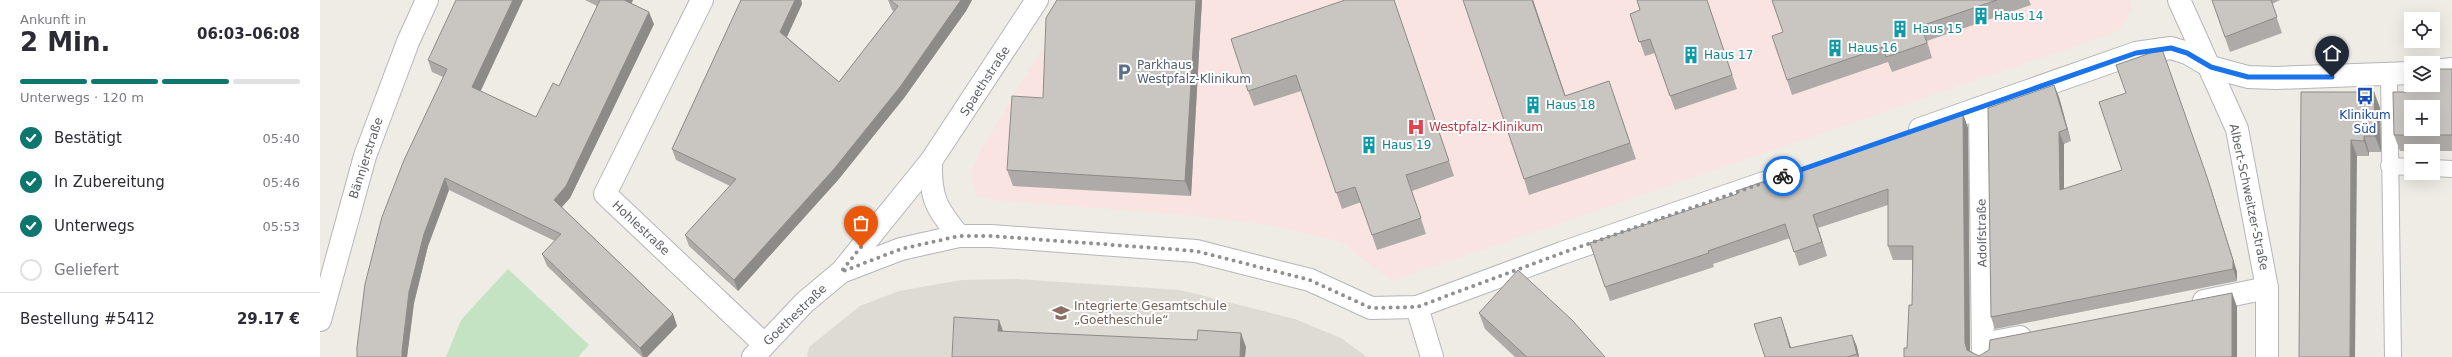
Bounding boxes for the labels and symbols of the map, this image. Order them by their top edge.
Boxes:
building icon: Haus 14 [1971,6,1991,26]
place label: Haus 14 [1994,9,2043,23]
building icon: Haus 15 [1890,19,1910,39]
place label: Haus 15 [1913,22,1962,36]
pin [2315,36,2349,77]
building icon: Haus 16 [1825,38,1845,58]
place label: Haus 16 [1848,41,1897,55]
street label: Spaethstraße [957,43,1013,119]
building icon: Haus 17 [1681,45,1701,65]
place label: Haus 17 [1704,48,1753,62]
place label: Parkhaus Westpfalz-Klinikum [1137,58,1251,86]
parking icon: Parkhaus Westpfalz-Klinikum [1114,62,1134,82]
bus stop icon: Klinikum Süd [2355,86,2375,106]
building icon: Haus 18 [1523,95,1543,115]
place label: Haus 18 [1546,98,1595,112]
place label: Klinikum Süd [2339,108,2391,136]
street label: Bännjerstraße [346,116,386,200]
hospital icon: Westpfalz-Klinikum [1406,117,1426,137]
place label: Westpfalz-Klinikum [1429,120,1543,134]
street label: Albert-Schweitzer-Straße [2227,123,2271,271]
building icon: Haus 19 [1359,135,1379,155]
place label: Haus 19 [1382,138,1431,152]
courier [1763,156,1803,196]
street label: Hohlestraße [610,198,672,258]
street label: Adolfstraße [1974,199,1990,267]
pin [844,206,878,247]
street label: Goethestraße [761,282,829,348]
place label: Integrierte Gesamtschule „Goetheschule“ [1074,299,1227,327]
school or university icon: Integrierte Gesamtschule „Goetheschule“ [1051,303,1071,323]

